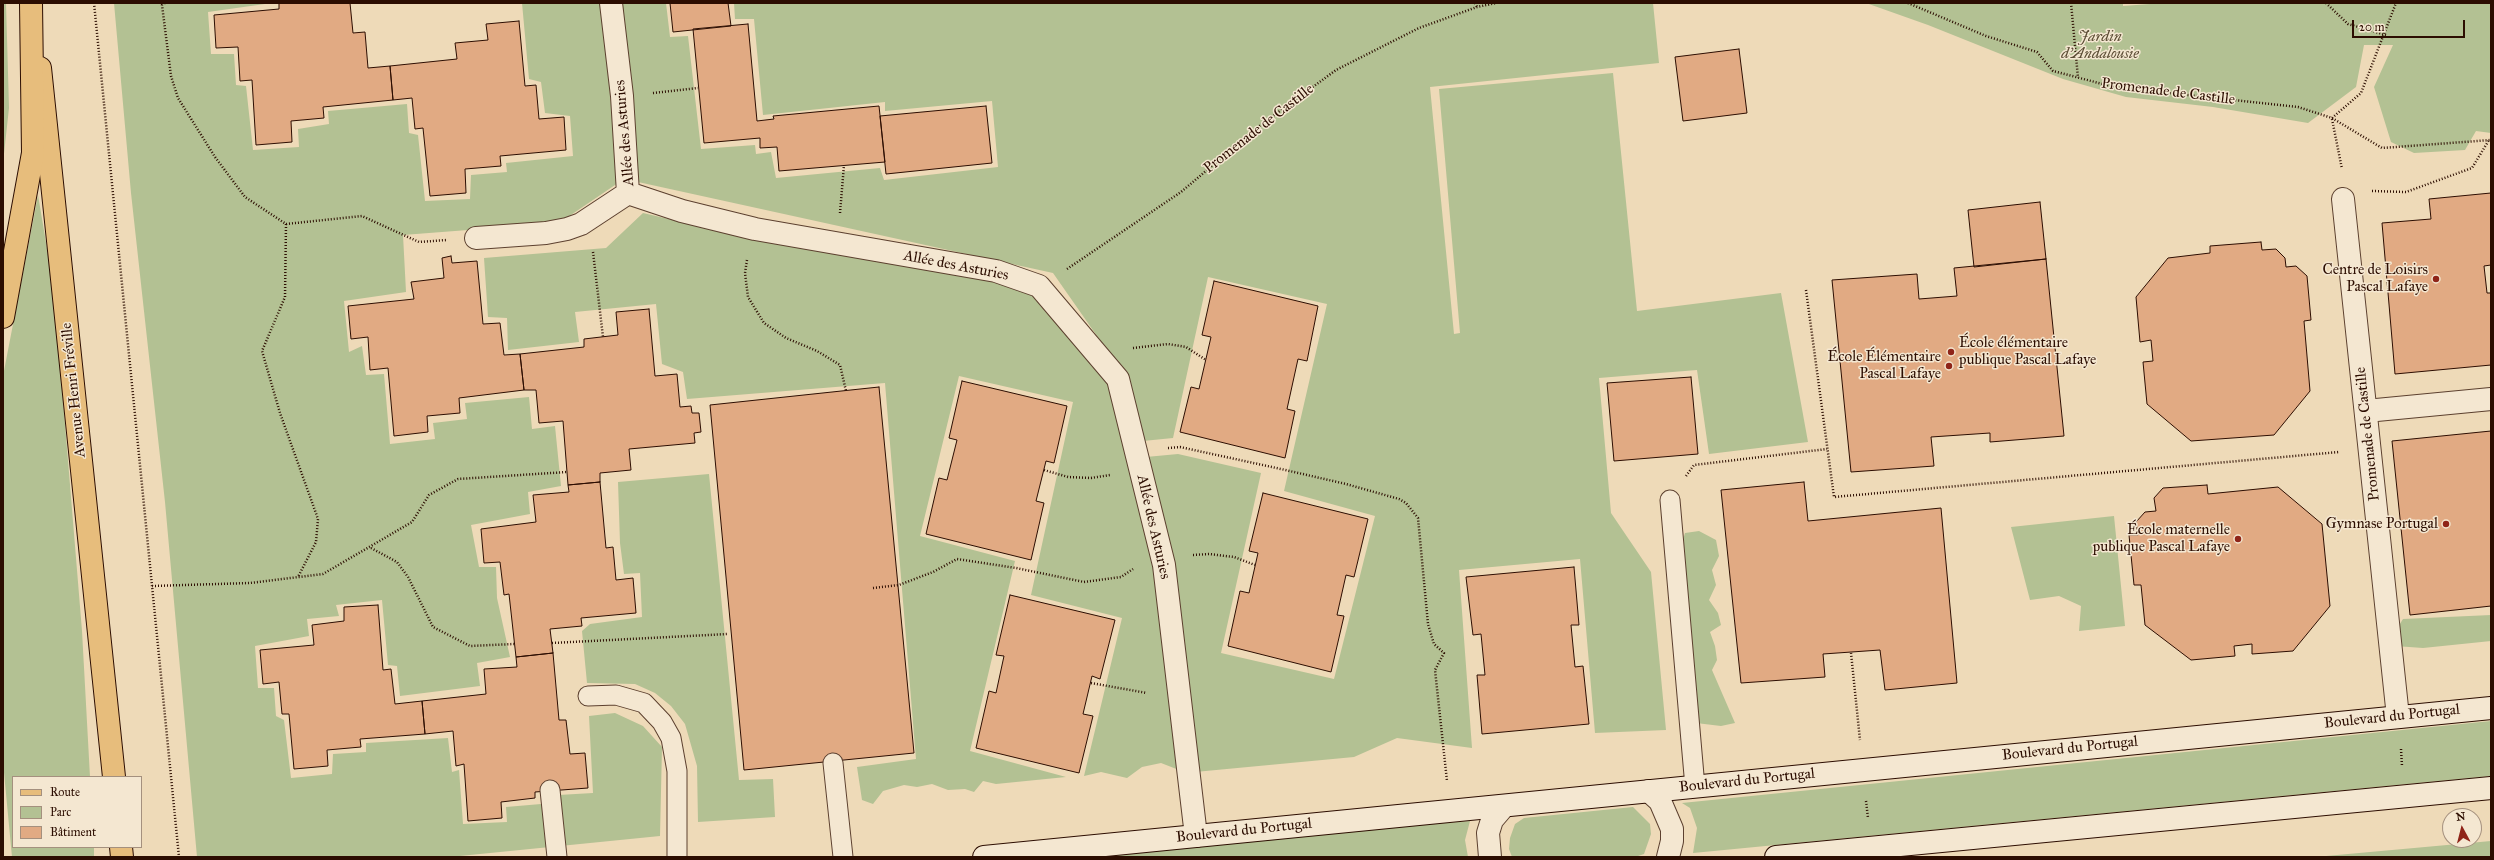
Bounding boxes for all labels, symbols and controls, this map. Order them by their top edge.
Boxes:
scale bar [2354,12,2467,38]
text: 20 m [2359,20,2385,34]
park label: Jardin d'Andalousie [2061,28,2139,63]
street label: Promenade de Castille [2100,75,2236,109]
street label: Allée des Asturies [611,79,639,187]
street label: Promenade de Castille [1200,80,1318,178]
street label: Allée des Asturies [902,247,1010,285]
place label: Centre de Loisirs Pascal Lafaye [2323,261,2428,296]
marker: Centre de Loisirs Pascal Lafaye [2431,274,2441,284]
street label: Avenue Henri Fréville [58,322,90,458]
place label: École élémentaire publique Pascal Lafaye [1959,334,2096,369]
marker: École élémentaire publique Pascal Lafaye [1946,347,1956,357]
place label: École Élémentaire Pascal Lafaye [1827,348,1941,383]
marker: École Élémentaire Pascal Lafaye [1944,361,1954,371]
street label: Promenade de Castille [2352,366,2384,502]
street label: Allée des Asturies [1132,473,1174,581]
place label: Gymnase Portugal [2326,515,2438,533]
marker: Gymnase Portugal [2441,519,2451,529]
place label: École maternelle publique Pascal Lafaye [2093,521,2230,556]
marker: École maternelle publique Pascal Lafaye [2233,534,2243,544]
street label: Boulevard du Portugal [2323,701,2461,733]
street label: Boulevard du Portugal [2001,733,2139,765]
street label: Boulevard du Portugal [1678,765,1816,797]
legend [12,776,142,848]
text: Route [50,785,80,799]
text: Parc [50,805,71,819]
north arrow [2442,808,2482,848]
text: N [2455,810,2466,824]
street label: Boulevard du Portugal [1175,815,1313,847]
text: Bâtiment [50,825,96,839]

